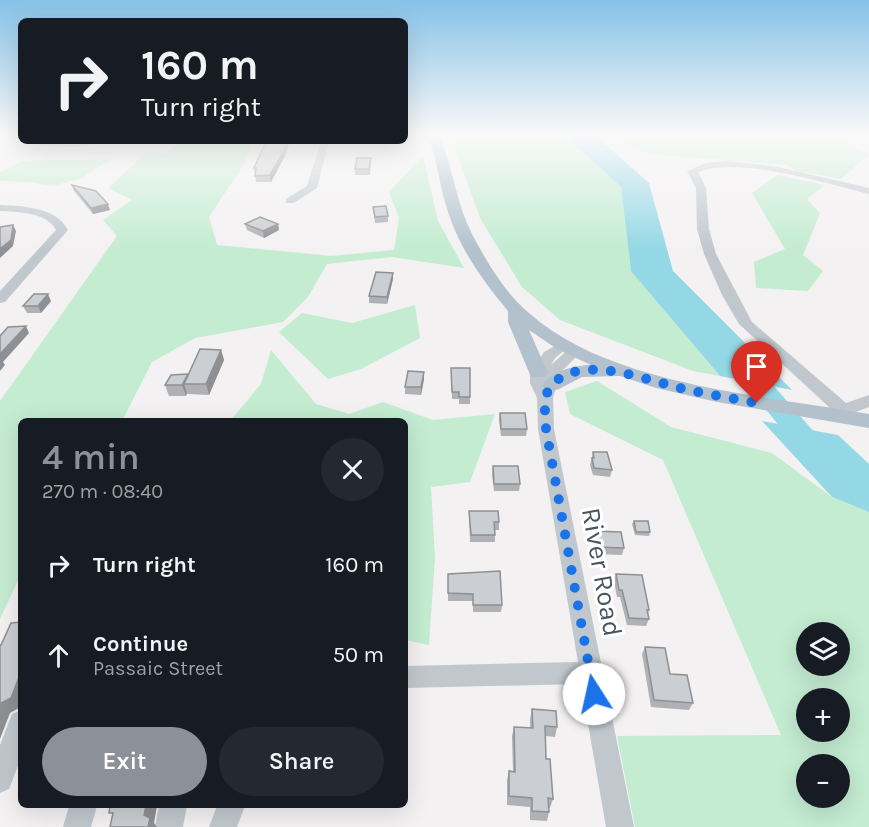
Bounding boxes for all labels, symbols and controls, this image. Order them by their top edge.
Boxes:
text: 160 m [141,40,259,90]
icon: right [42,42,120,120]
text: Turn right [141,91,261,123]
pin [731,341,782,403]
icon: arrive [740,350,773,383]
text: 4 min [42,436,140,478]
button: close [321,438,384,501]
text: 270 m · 08:40 [42,480,163,503]
street label: River Road [575,505,629,639]
icon: right [42,549,75,582]
text: Turn right [93,552,196,578]
text: 160 m [325,552,384,578]
map controls [796,622,850,808]
button: layers [796,622,850,676]
text: Continue [93,631,188,657]
icon: ahead [42,639,75,672]
text: 50 m [333,642,384,668]
text: Passaic Street [93,657,223,680]
position arrow [562,662,626,726]
button: + [796,688,850,742]
button: Exit [42,727,207,796]
button: Share [219,727,384,796]
button: − [796,754,850,808]

